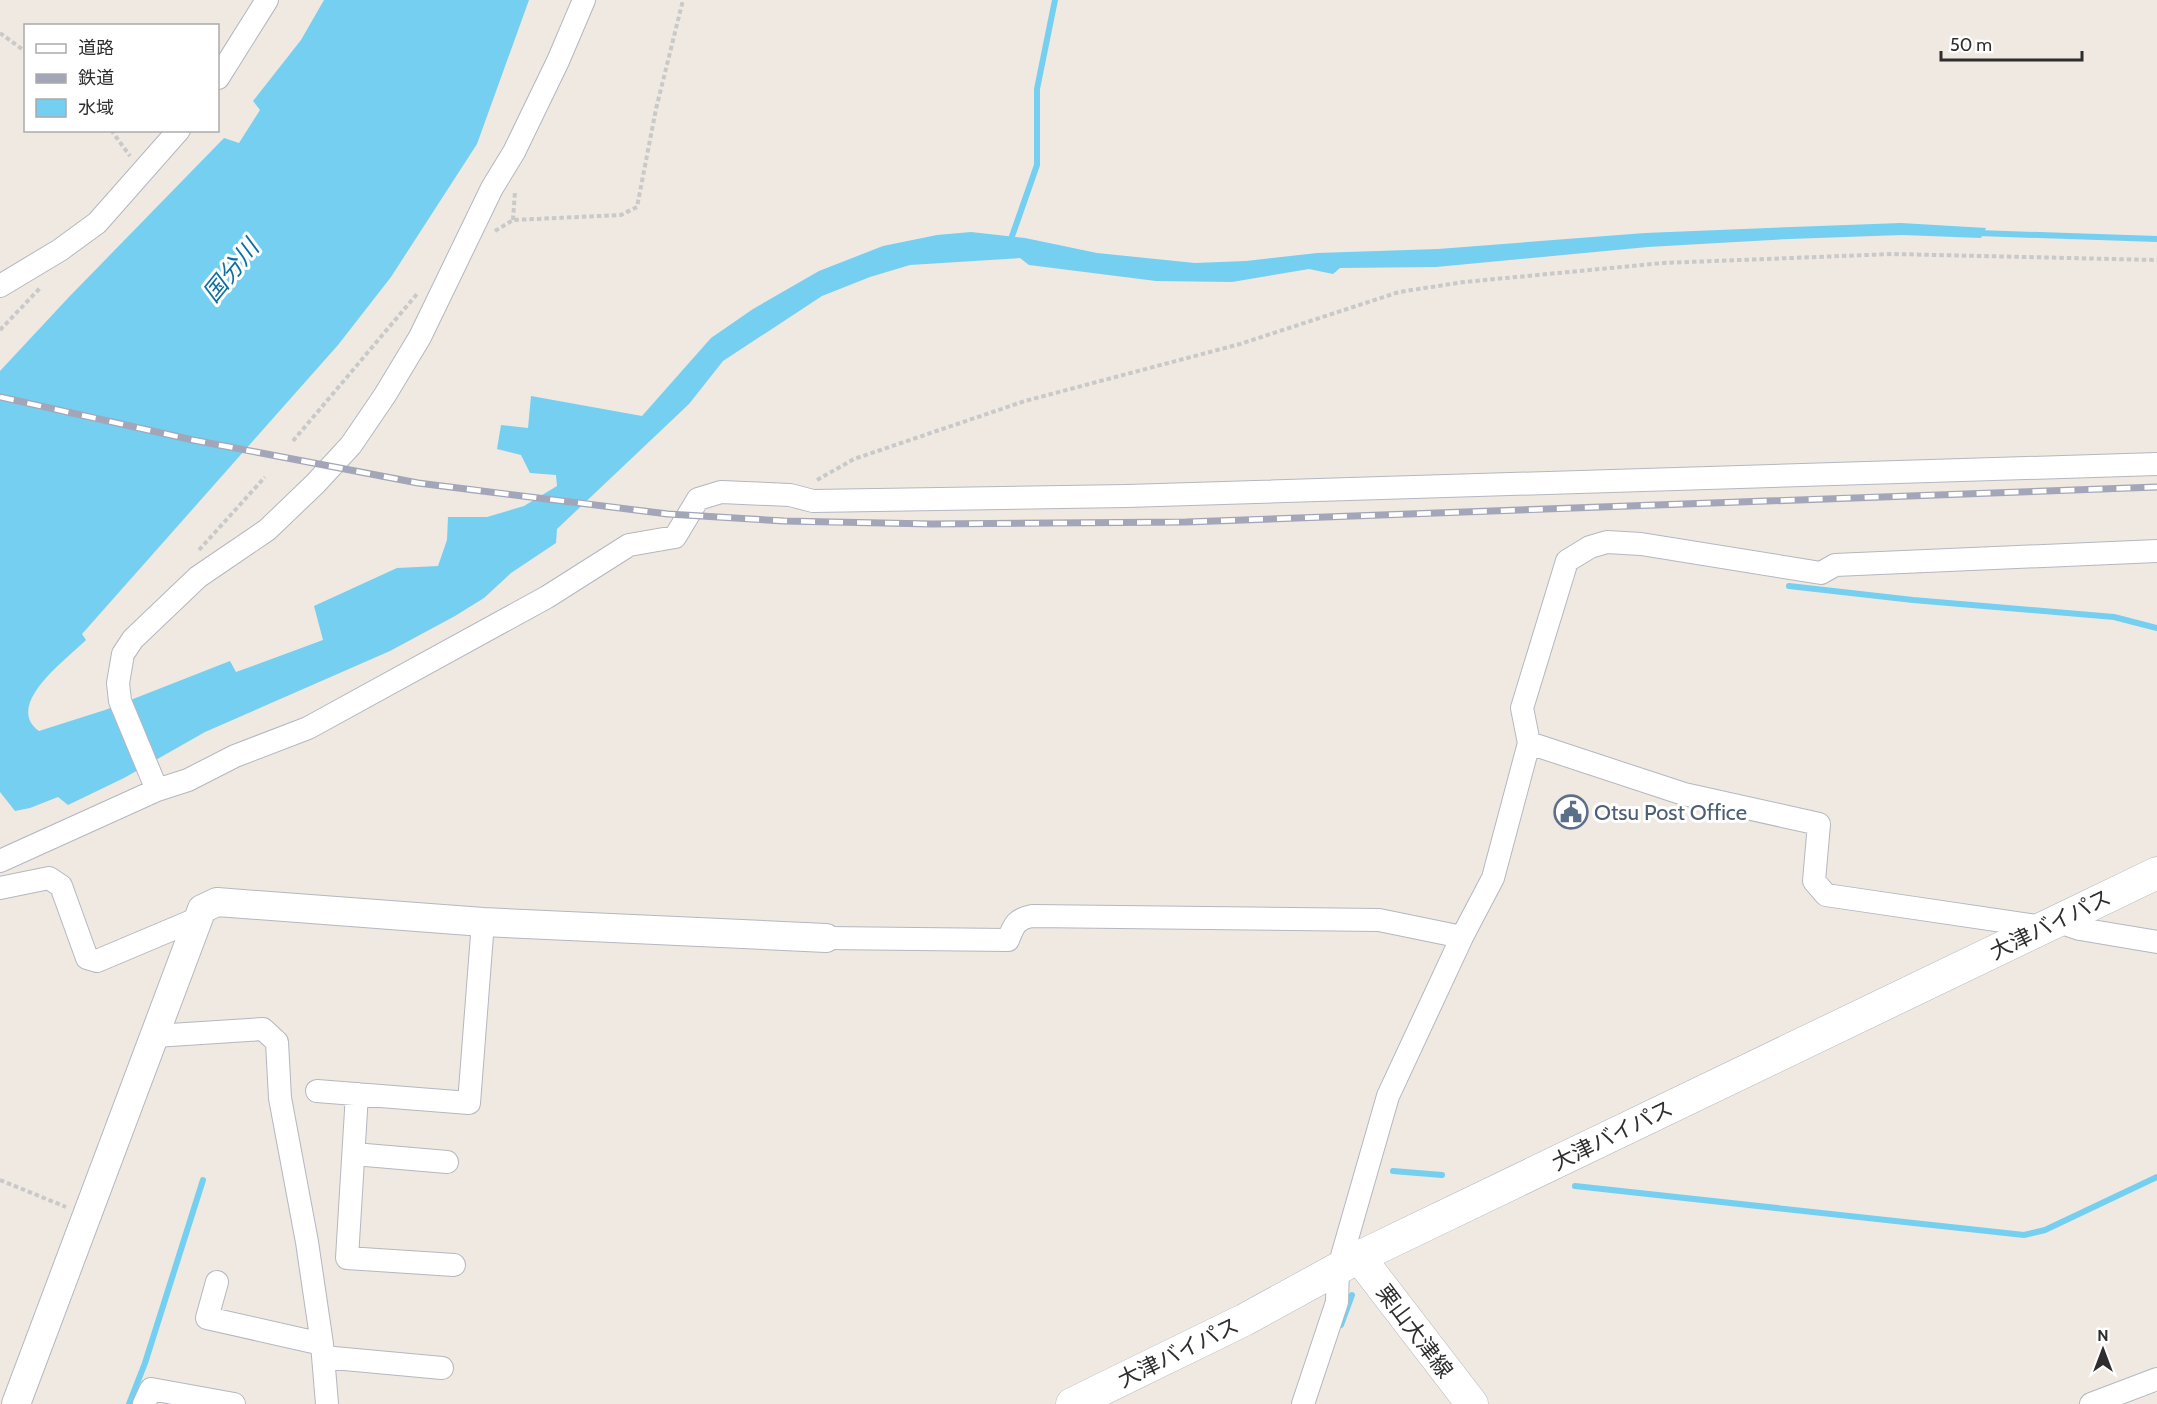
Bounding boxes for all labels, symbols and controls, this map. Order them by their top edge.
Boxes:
legend [24,24,219,132]
scale bar [1941,24,2082,62]
text: 50 m [1950,34,1992,56]
text: 道路 [78,37,114,59]
text: 鉄道 [78,67,114,89]
text: 水域 [78,97,114,119]
water label: 国分川 [197,231,266,308]
public building icon: Otsu Post Office [1553,794,1589,830]
place label: Otsu Post Office [1594,799,1747,826]
street label: 大津バイパス [1985,883,2115,965]
street label: 大津バイパス [1547,1094,1677,1176]
street label: 栗山大津線 [1371,1279,1458,1383]
street label: 大津バイパス [1113,1311,1243,1393]
north arrow [2073,1320,2133,1380]
text: N [2097,1326,2109,1345]

